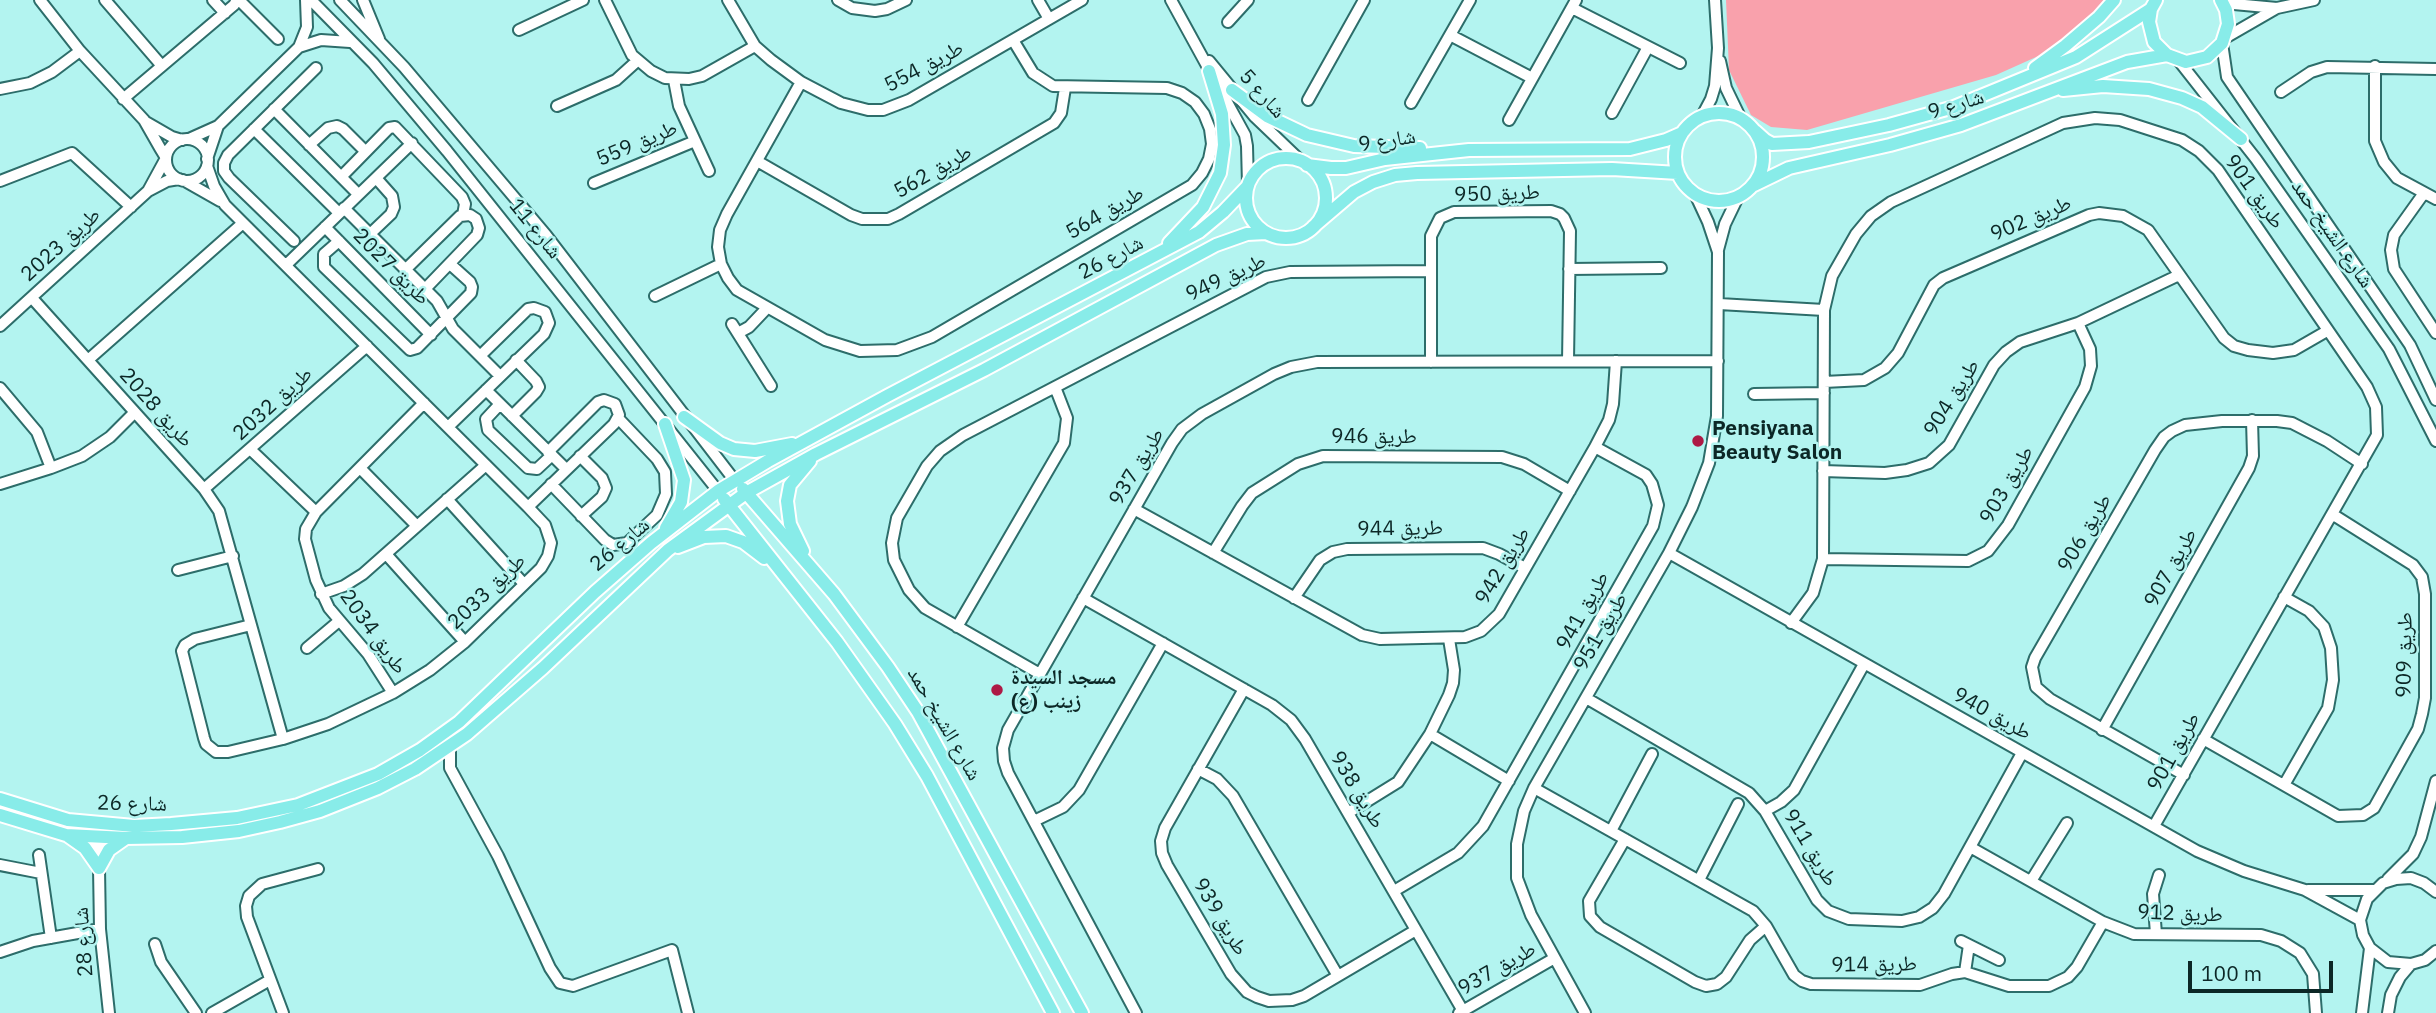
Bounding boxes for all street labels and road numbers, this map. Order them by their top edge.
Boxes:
street label: طريق 554 [880,36,968,98]
street label: شارع 5 [1233,64,1291,124]
street label: شارع 9 [1925,85,1987,125]
street label: طريق 559 [593,116,681,172]
street label: شارع 9 [1357,124,1417,158]
street label: طريق 562 [890,140,976,204]
street label: طريق 901 [2219,150,2289,234]
street label: شارع الشيخ حمد [2285,175,2379,293]
street label: طريق 950 [1454,180,1540,208]
street label: طريق 564 [1062,181,1148,245]
street label: طريق 902 [1987,191,2075,247]
street label: شارع 11 [503,194,567,264]
street label: طريق 2023 [16,203,106,287]
street label: طريق 2027 [347,223,435,311]
street label: شارع 26 [1074,230,1148,286]
street label: طريق 949 [1182,248,1270,308]
street label: طريق 904 [1919,355,1985,441]
street label: طريق 2032 [228,362,318,446]
street label: طريق 2028 [114,363,198,453]
street label: طريق 937 [1104,424,1170,510]
street label: طريق 946 [1331,424,1417,450]
street label: طريق 903 [1975,442,2039,528]
street label: طريق 906 [2053,490,2117,576]
street label: شارع 26 [585,513,655,577]
street label: طريق 944 [1357,516,1443,542]
street label: طريق 942 [1470,523,1536,609]
street label: طريق 907 [2139,524,2203,612]
street label: طريق 2033 [443,549,531,635]
street label: طريق 941 [1551,567,1615,655]
street label: طريق 2034 [334,585,412,679]
street label: طريق 951 [1569,589,1633,675]
street label: طريق 909 [2392,612,2418,698]
street label: شارع الشيخ حمد [901,663,987,785]
street label: طريق 940 [1948,682,2036,746]
street label: طريق 901 [2142,708,2206,796]
street label: طريق 938 [1324,747,1390,833]
street label: شارع 26 [97,791,167,817]
street label: طريق 911 [1777,805,1843,891]
street label: طريق 939 [1187,874,1253,960]
street label: طريق 912 [2137,900,2223,928]
street label: شارع 28 [69,906,99,978]
street label: طريق 937 [1454,937,1540,1001]
street label: طريق 914 [1831,952,1917,978]

